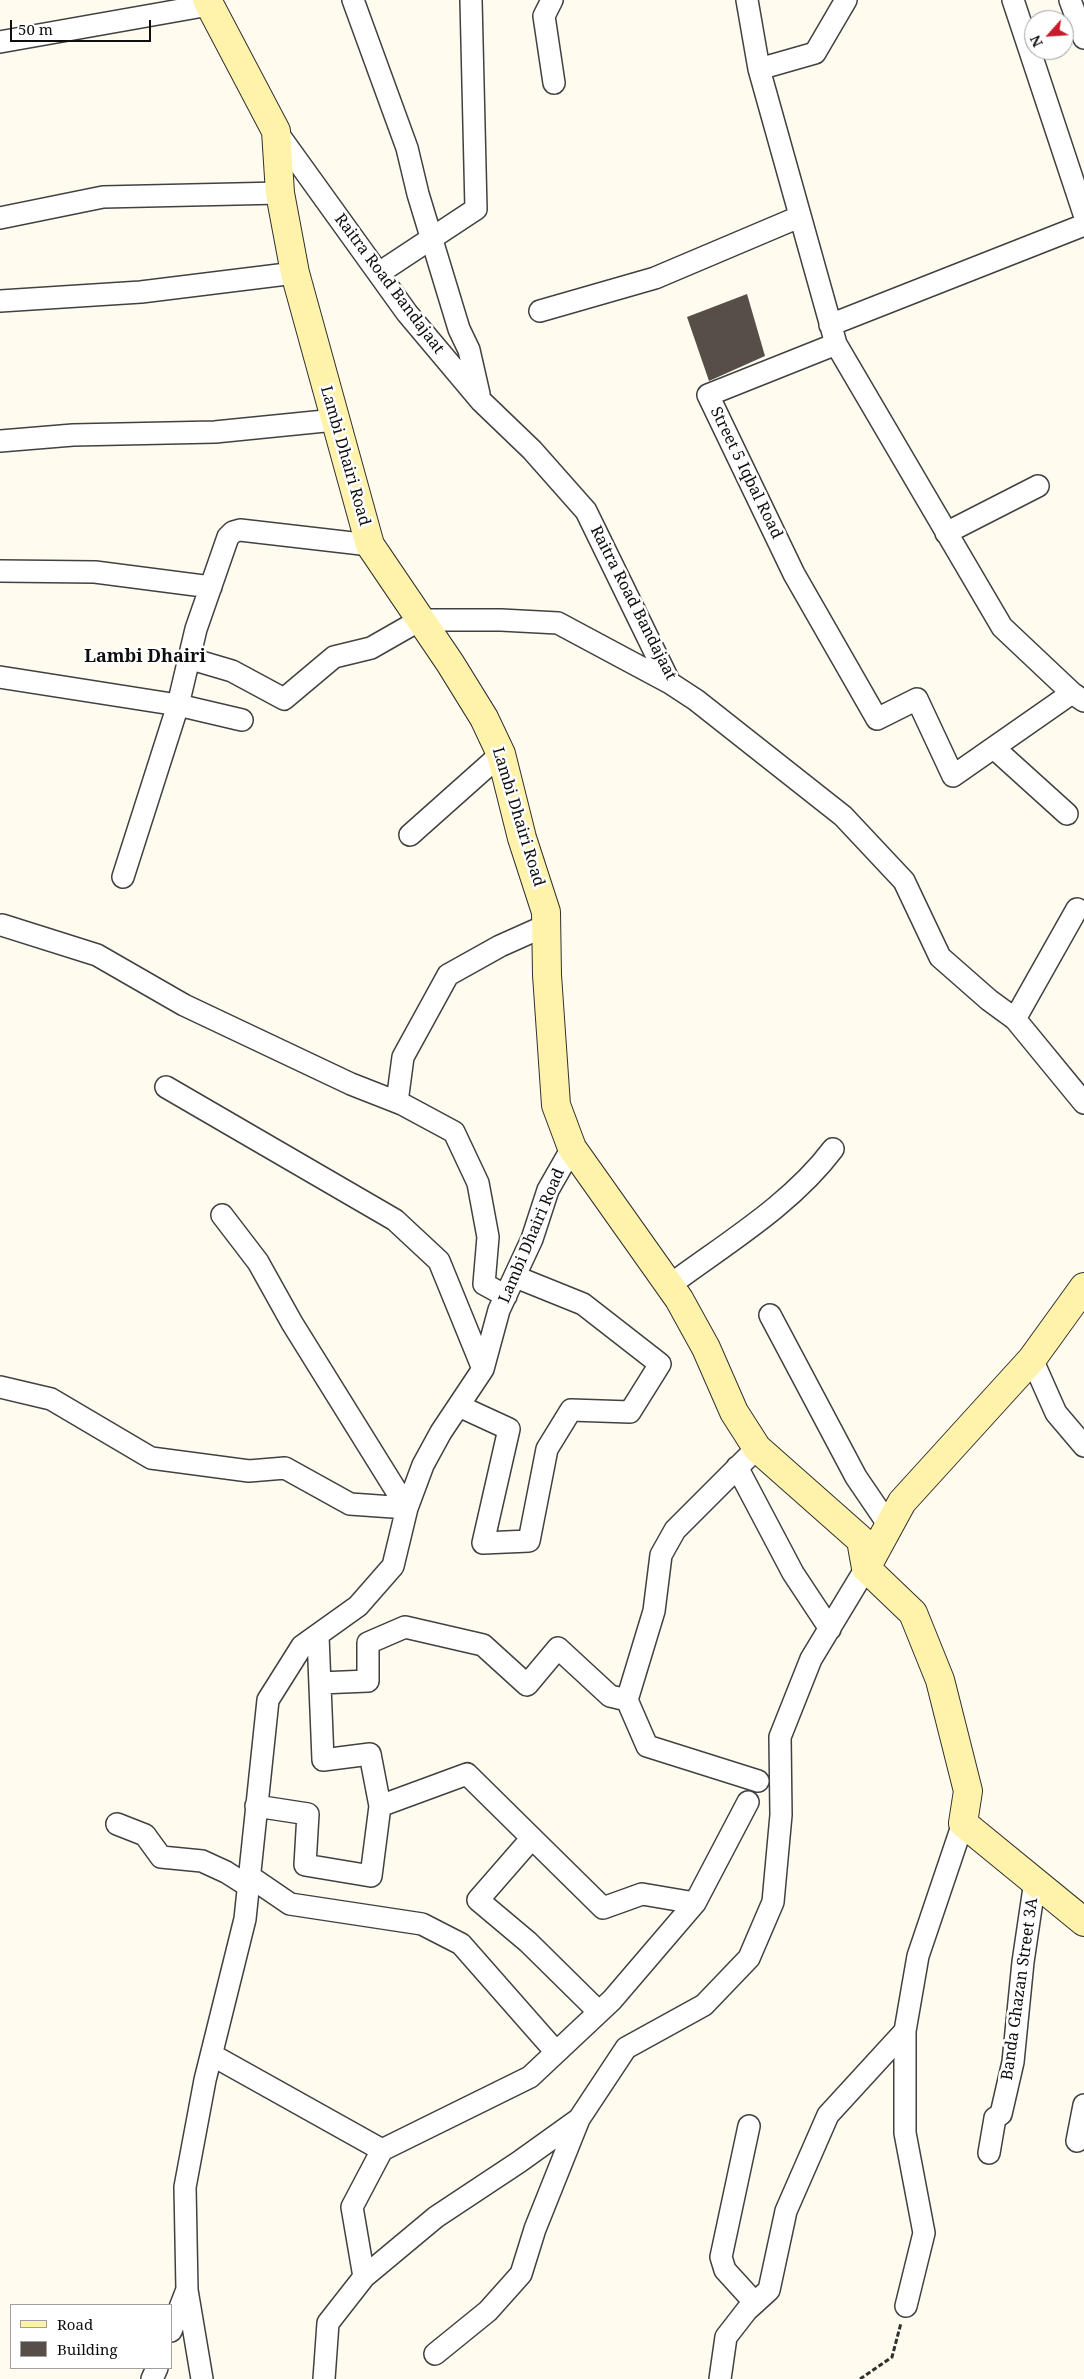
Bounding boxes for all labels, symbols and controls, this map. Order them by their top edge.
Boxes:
scale bar [12,10,154,42]
north arrow [1024,10,1074,60]
text: 50 m [18,19,53,39]
text: N [1025,32,1047,50]
street label: Raitra Road Bandajaat [330,210,448,358]
street label: Lambi Dhairi Road [316,384,374,528]
street label: Street 5 Iqbal Road [706,404,786,542]
street label: Raitra Road Bandajaat [586,523,680,683]
district label: Lambi Dhairi [84,646,206,668]
street label: Lambi Dhairi Road [488,745,548,889]
street label: Lambi Dhairi Road [495,1166,569,1306]
street label: Banda Ghazan Street 3A [998,1897,1042,2081]
legend [10,2304,172,2369]
text: Road [57,2314,93,2334]
text: Building [57,2339,118,2359]

